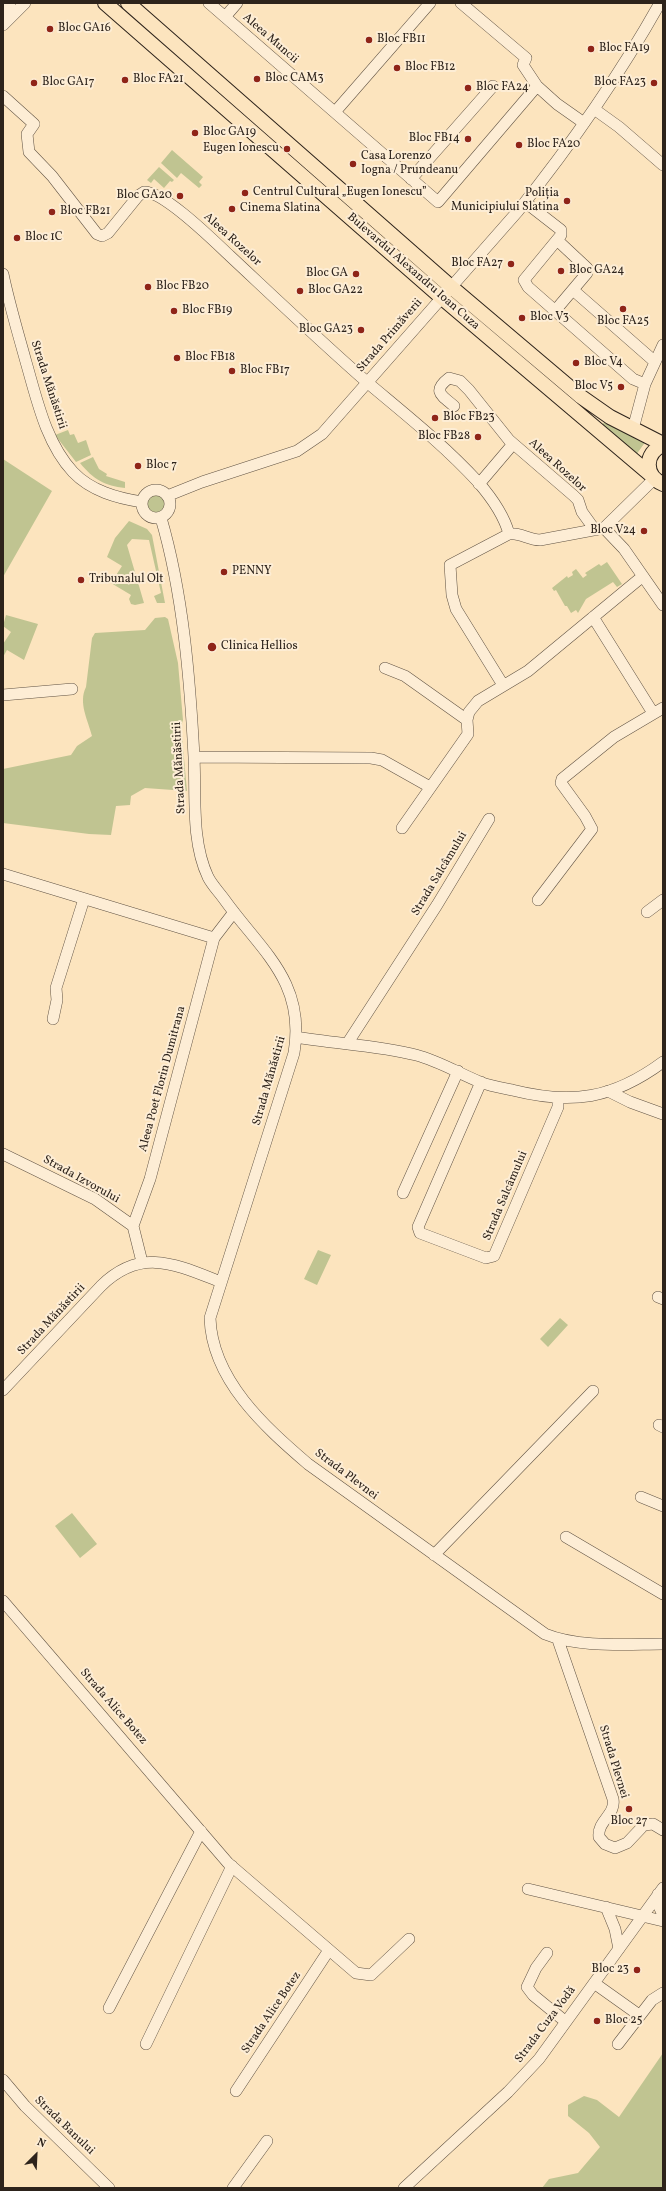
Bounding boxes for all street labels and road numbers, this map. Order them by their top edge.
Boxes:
street label: Aleea Muncii [239,11,301,67]
street label: Aleea Rozelor [200,210,264,270]
street label: Bulevardul Alexandru Ioan Cuza [344,210,482,334]
street label: Strada Primăverii [354,296,426,376]
street label: Strada Mănăstirii [27,339,69,431]
street label: Aleea Rozelor [525,436,589,496]
street label: Strada Mănăstirii [170,721,190,815]
street label: Strada Salcâmului [409,829,471,919]
street label: Aleea Poet Florin Dumitrana [137,1005,189,1153]
street label: Strada Mănăstirii [250,1035,290,1127]
street label: Strada Salcâmului [481,1149,531,1243]
street label: Strada Izvorului [40,1153,122,1207]
street label: Strada Mănăstirii [15,1281,89,1359]
street label: Strada Plevnei [311,1446,381,1504]
street label: Strada Alice Botez [76,1666,150,1748]
street label: Strada Plevnei [595,1724,631,1800]
street label: Strada Alice Botez [239,1969,305,2057]
street label: Strada Cuza Vodă [513,1984,579,2066]
street label: Strada Banului [31,2094,97,2158]

